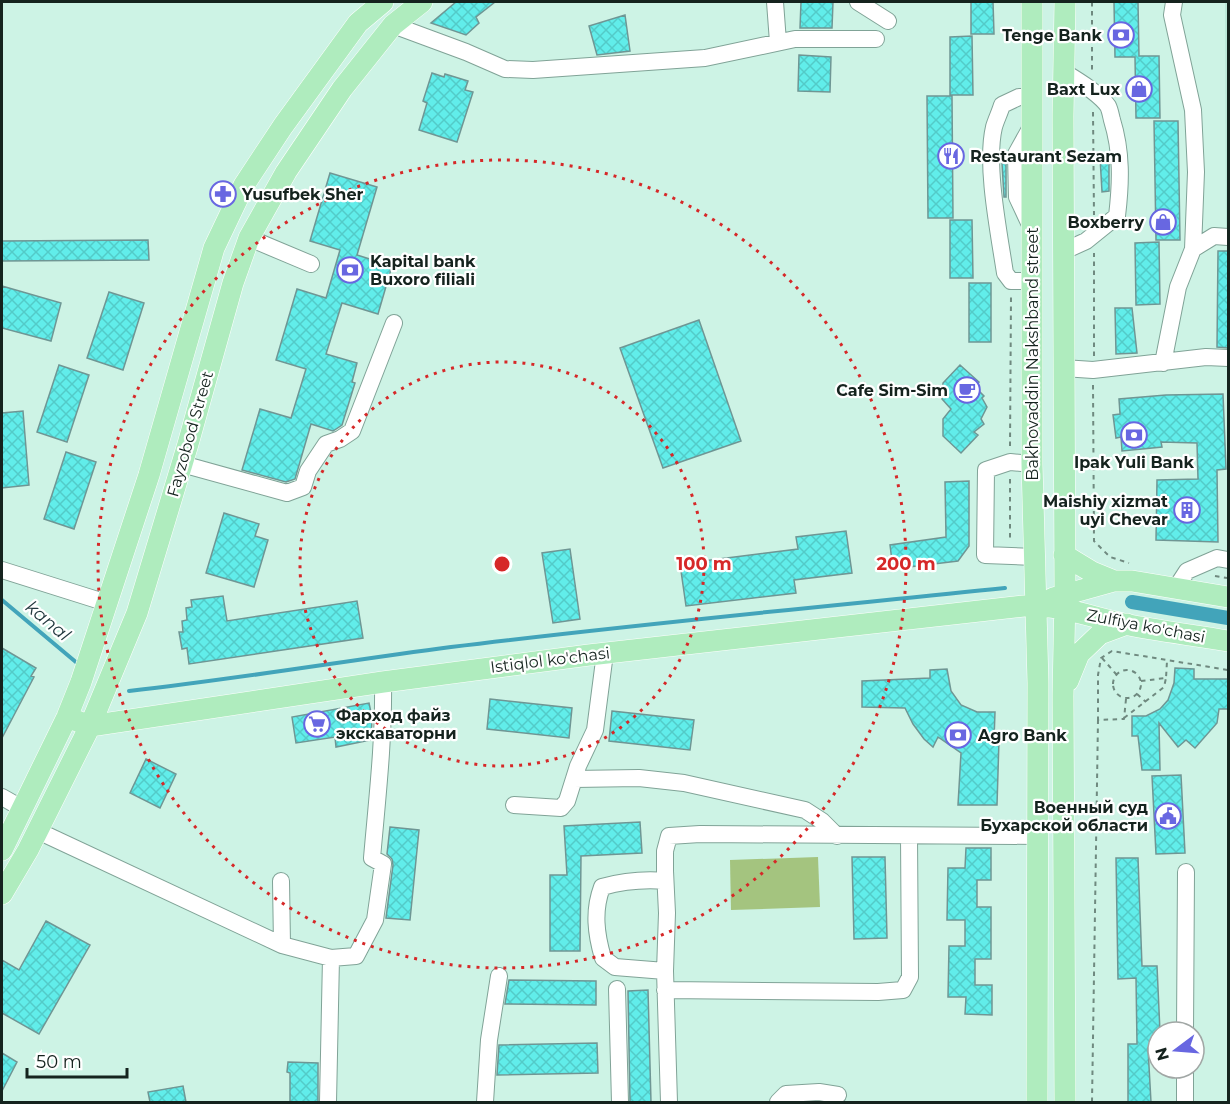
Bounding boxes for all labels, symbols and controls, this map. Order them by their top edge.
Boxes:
bank icon: Tenge Bank [1106,20,1136,50]
place label: Tenge Bank [1002,26,1103,45]
shop icon: Baxt Lux [1124,74,1154,104]
place label: Baxt Lux [1047,80,1120,99]
restaurant icon: Restaurant Sezam [936,141,966,171]
place label: Restaurant Sezam [970,147,1122,166]
pharmacy icon: Yusufbek Sher [208,179,238,209]
place label: Yusufbek Sher [241,185,363,204]
shop icon: Boxberry [1148,207,1178,237]
place label: Boxberry [1068,213,1144,232]
street label: Bakhovaddin Nakshband street [1023,227,1042,481]
place label: Kapital bank Buxoro filiali [370,252,476,289]
bank icon: Kapital bank Buxoro filiali [335,255,365,285]
street label: Fayzobod Street [163,369,217,499]
cafe icon: Cafe Sim-Sim [952,375,982,405]
place label: Cafe Sim-Sim [836,381,948,400]
bank icon: Ipak Yuli Bank [1119,420,1149,450]
place label: Ipak Yuli Bank [1074,453,1195,472]
place label: Maishiy xizmat uyi Chevar [1043,492,1168,529]
building icon: Maishiy xizmat uyi Chevar [1172,495,1202,525]
text: 100 m [676,553,732,575]
text: 200 m [876,553,936,575]
centre of rings [492,554,512,574]
water label: kanal [21,596,75,646]
street label: Zulfiya ko'chasi [1085,605,1207,647]
street label: Istiqlol ko'chasi [489,643,611,677]
place label: Фарход файз экскаваторни [336,706,457,743]
supermarket icon: Фарход файз экскаваторни [302,709,332,739]
bank icon: Agro Bank [943,720,973,750]
place label: Agro Bank [977,726,1067,745]
place label: Военный суд Бухарской области [980,798,1148,835]
public building icon: Военный суд Бухарской области [1153,801,1183,831]
north arrow [1146,1020,1206,1080]
scale bar [27,1041,128,1079]
text: N [1151,1045,1173,1063]
text: 50 m [36,1051,82,1073]

